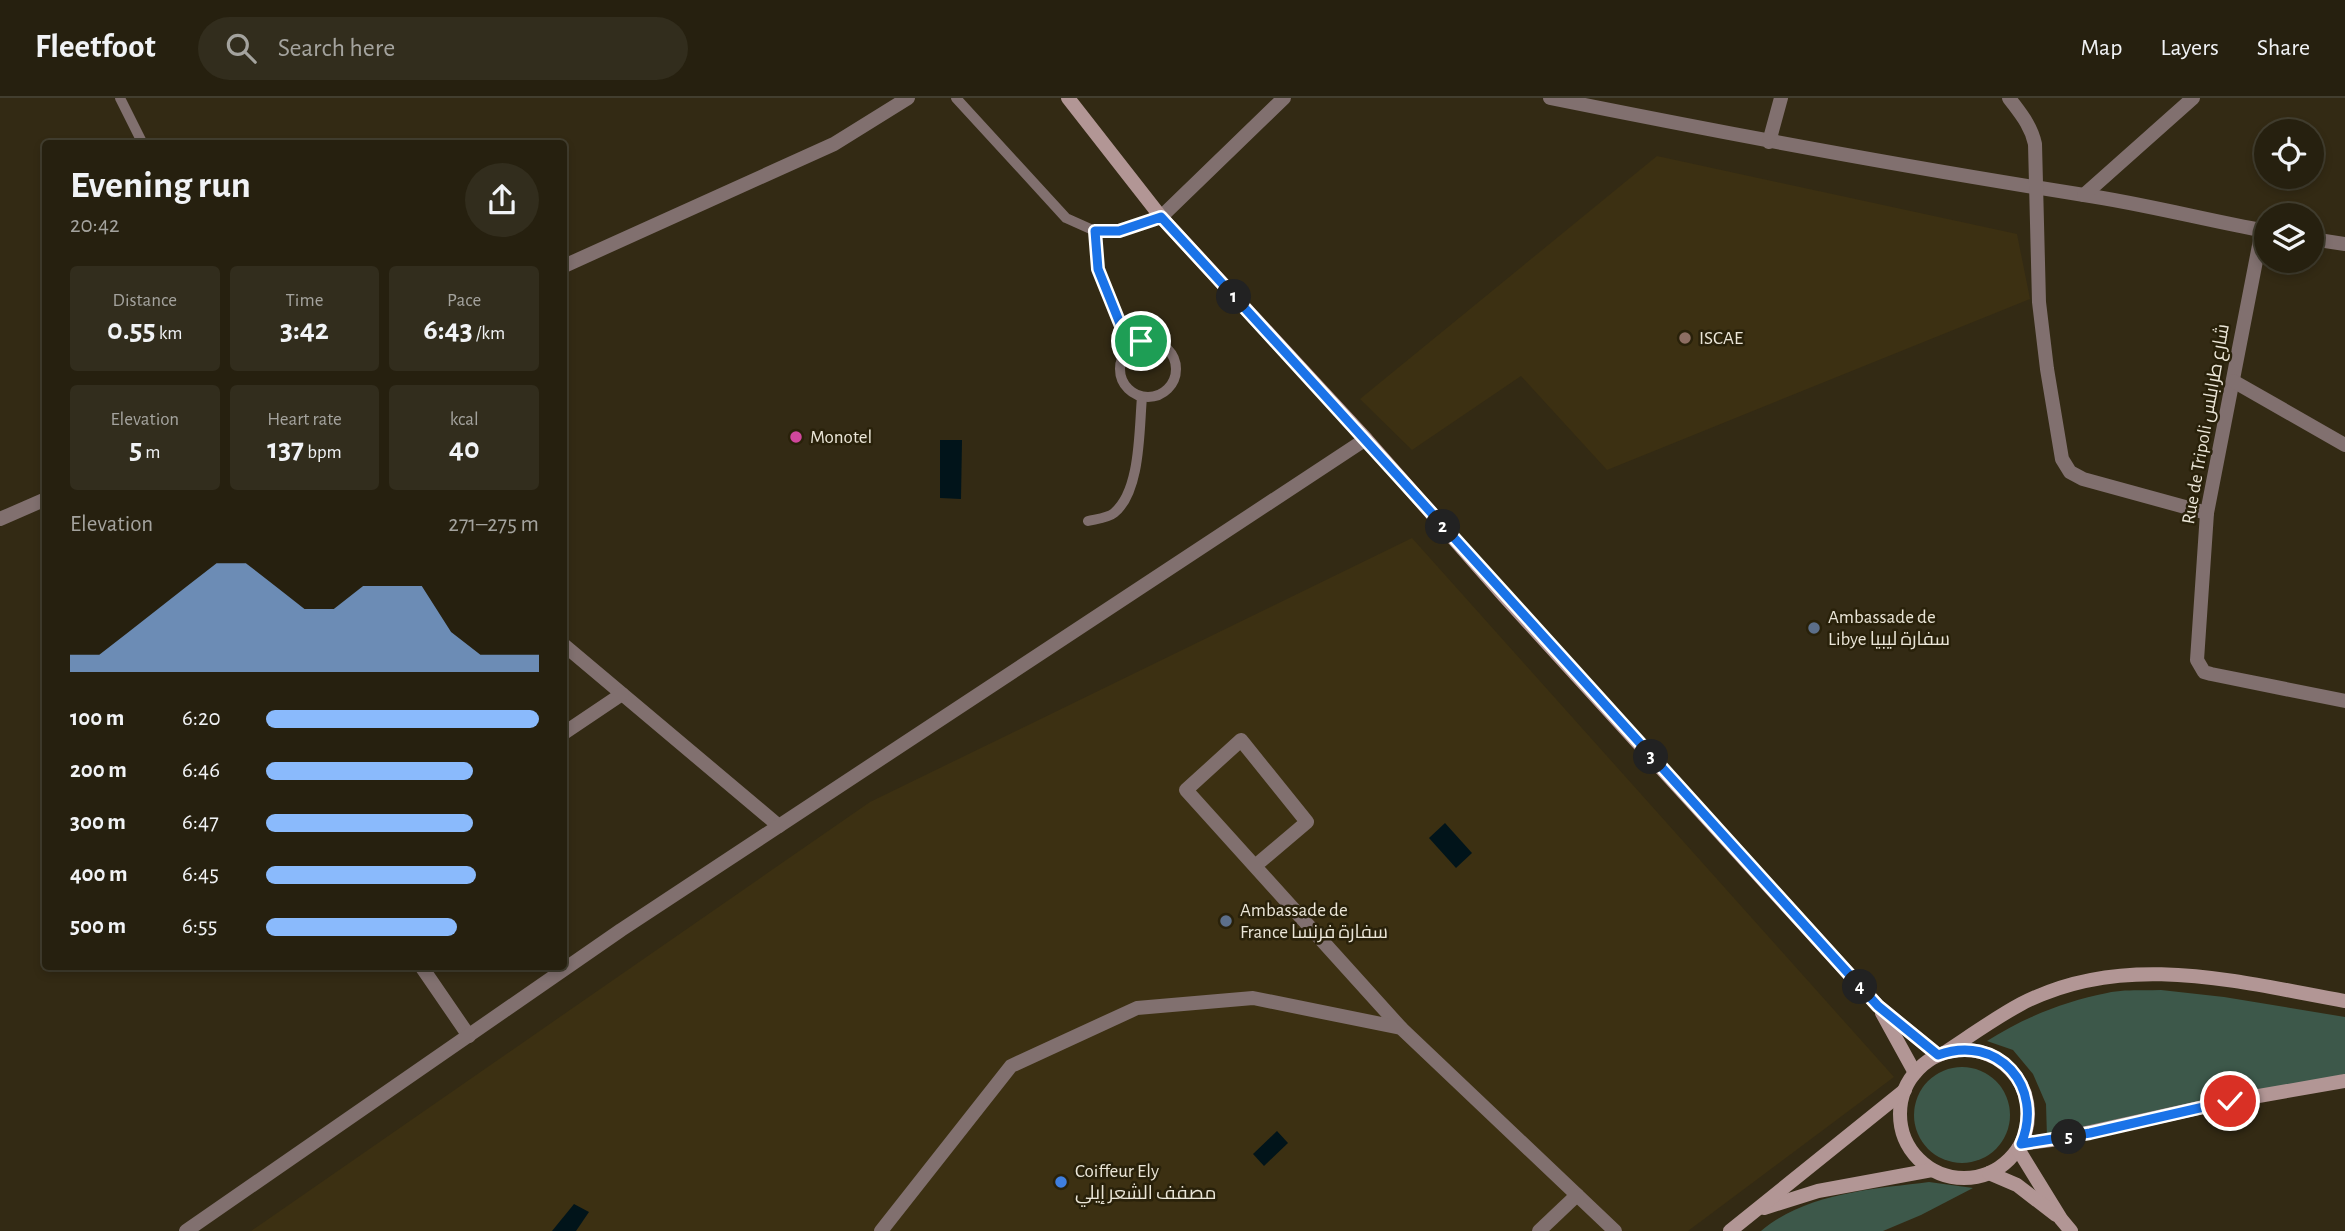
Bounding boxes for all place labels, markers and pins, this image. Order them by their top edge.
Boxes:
pin: 1 [1216,280,1252,314]
pin [1111,311,1171,371]
place label: ISCAE [1699,329,1743,348]
marker: ISCAE [1677,330,1693,346]
place label: Monotel [810,428,872,447]
marker: Monotel [788,429,804,445]
pin: 2 [1426,510,1460,544]
place label: Ambassade de Libye سفارة ليبيا [1828,608,1950,650]
marker: Ambassade de Libye سفارة ليبيا [1806,620,1822,636]
pin: 3 [1634,740,1668,774]
place label: Ambassade de France سفارة فرنسا [1240,901,1388,943]
marker: Ambassade de France سفارة فرنسا [1218,913,1234,929]
pin: 4 [1842,970,1878,1004]
pin [2200,1071,2260,1131]
pin: 5 [2052,1119,2086,1154]
place label: Coiffeur Ely مصفف الشعر إيلي [1075,1162,1217,1207]
marker: Coiffeur Ely مصفف الشعر إيلي [1053,1174,1069,1190]

